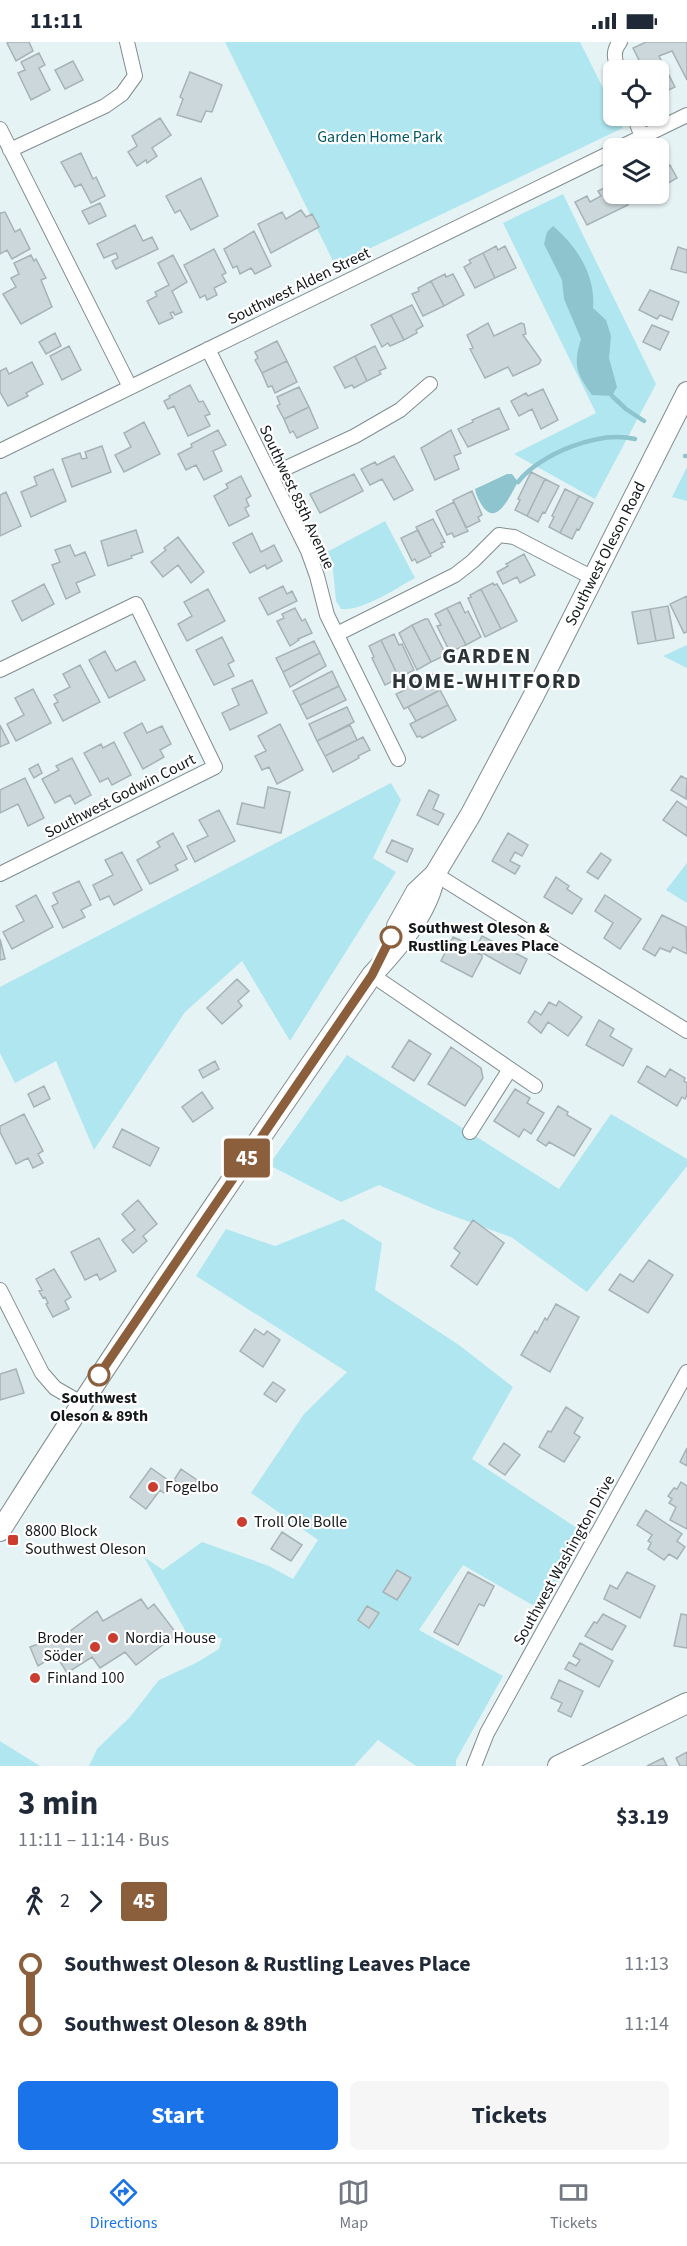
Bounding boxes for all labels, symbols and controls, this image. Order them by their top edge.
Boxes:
text: 11:11 [30,5,83,37]
map controls [603,60,669,204]
button: locate [603,60,669,126]
park label: Garden Home Park [317,126,443,148]
button: layers [603,138,669,204]
street label: Southwest Alden Street [224,242,374,330]
street label: Southwest 85th Avenue [254,421,340,573]
street label: Southwest Oleson Road [560,478,651,630]
district label: GARDEN HOME-WHITFORD [392,640,582,697]
street label: Southwest Godwin Court [41,748,200,844]
place label: Southwest Oleson & Rustling Leaves Place [408,917,559,957]
marker: Southwest Oleson & Rustling Leaves Place [380,926,402,948]
line badge: 45 [220,1138,274,1178]
text: 45 [236,1143,258,1173]
marker: Southwest Oleson & 89th [88,1364,110,1386]
place label: Southwest Oleson & 89th [50,1387,148,1427]
street label: Southwest Washington Drive [508,1471,620,1649]
place label: Fogelbo [165,1476,219,1498]
marker: Fogelbo [146,1480,160,1494]
place label: Troll Ole Bolle [254,1511,347,1533]
marker: Troll Ole Bolle [235,1515,249,1529]
place label: 8800 Block Southwest Oleson [25,1520,146,1560]
marker: 8800 Block Southwest Oleson [6,1533,20,1547]
place label: Broder Söder [37,1627,83,1667]
place label: Nordia House [125,1627,216,1649]
marker: Nordia House [106,1631,120,1645]
marker: Broder Söder [88,1640,102,1654]
place label: Finland 100 [47,1667,124,1689]
marker: Finland 100 [28,1671,42,1685]
text: 3 min [18,1780,98,1827]
text: $3.19 [616,1801,669,1833]
text: 11:11 – 11:14 · Bus [18,1826,169,1854]
icon: walk [18,1885,51,1918]
icon: forward [79,1885,112,1918]
text: 45 [133,1886,155,1916]
text: 2 [60,1887,70,1915]
text: Southwest Oleson & Rustling Leaves Place [64,1948,471,1980]
text: 11:13 [624,1950,669,1978]
text: Southwest Oleson & 89th [64,2008,307,2040]
text: 11:14 [624,2010,669,2038]
button: Start [18,2081,338,2150]
button: Tickets [350,2081,669,2150]
tab: Directions [90,2176,158,2234]
tab: Map [337,2176,370,2234]
tab: Tickets [550,2176,597,2234]

